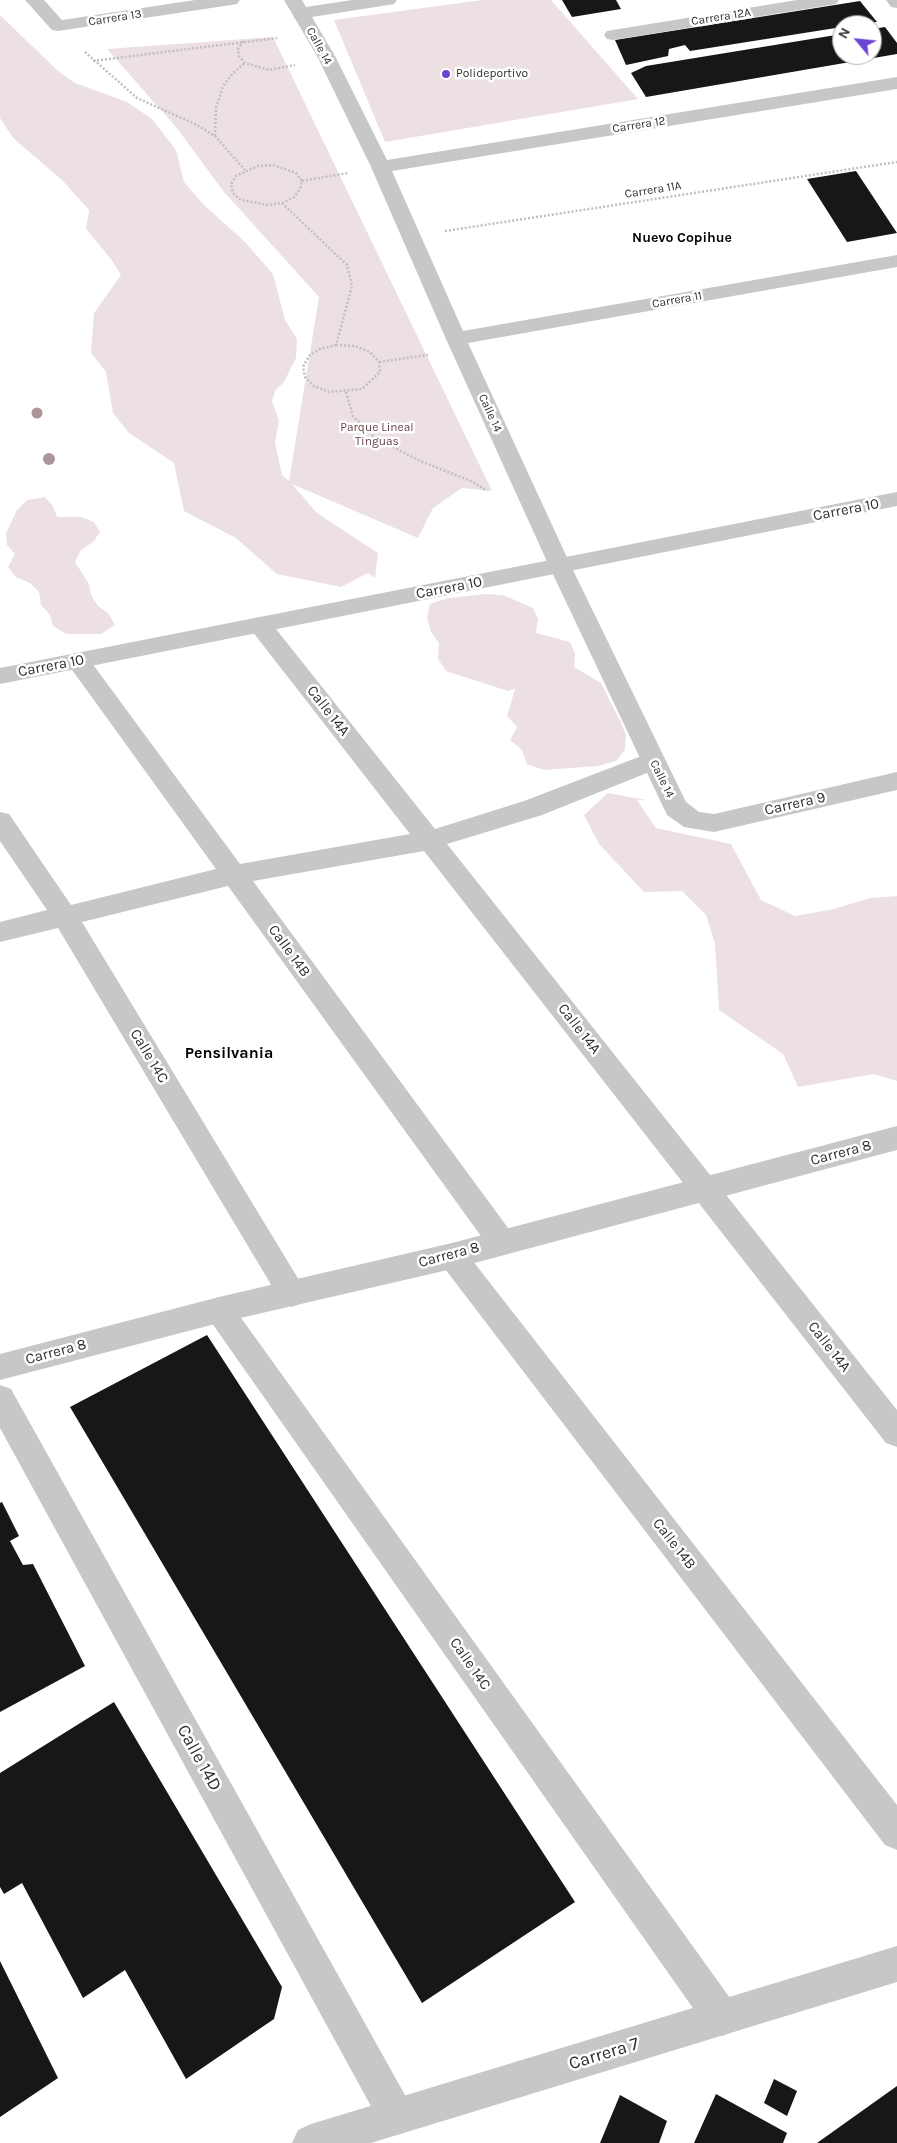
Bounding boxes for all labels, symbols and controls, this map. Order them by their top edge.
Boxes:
street label: Carrera 12A [690,5,752,29]
street label: Carrera 13 [87,7,143,29]
north arrow [832,15,882,65]
street label: Calle 14 [303,25,335,67]
text: N [834,25,854,42]
place label: Polideportivo [456,67,528,81]
marker: Polideportivo [440,68,452,80]
street label: Carrera 12 [611,114,667,136]
street label: Carrera 11A [624,178,682,202]
district label: Nuevo Copihue [632,230,732,246]
street label: Carrera 11 [651,289,703,311]
street label: Calle 14 [475,392,505,434]
park label: Parque Lineal Tinguas [340,421,414,449]
street label: Carrera 10 [811,495,881,525]
street label: Carrera 10 [414,573,484,603]
street label: Carrera 10 [16,651,86,681]
street label: Calle 14A [303,682,353,740]
street label: Calle 14 [647,758,677,800]
street label: Carrera 9 [763,788,827,820]
street label: Calle 14B [264,922,314,980]
street label: Calle 14A [554,1000,604,1058]
street label: Calle 14C [126,1026,172,1086]
district label: Pensilvania [185,1043,273,1063]
street label: Carrera 8 [809,1136,873,1170]
street label: Carrera 8 [417,1238,481,1272]
street label: Calle 14A [804,1318,854,1376]
street label: Carrera 8 [24,1335,88,1369]
street label: Calle 14B [649,1515,699,1573]
street label: Calle 14C [446,1634,494,1694]
street label: Calle 14D [172,1721,226,1795]
street label: Carrera 7 [566,2033,642,2075]

